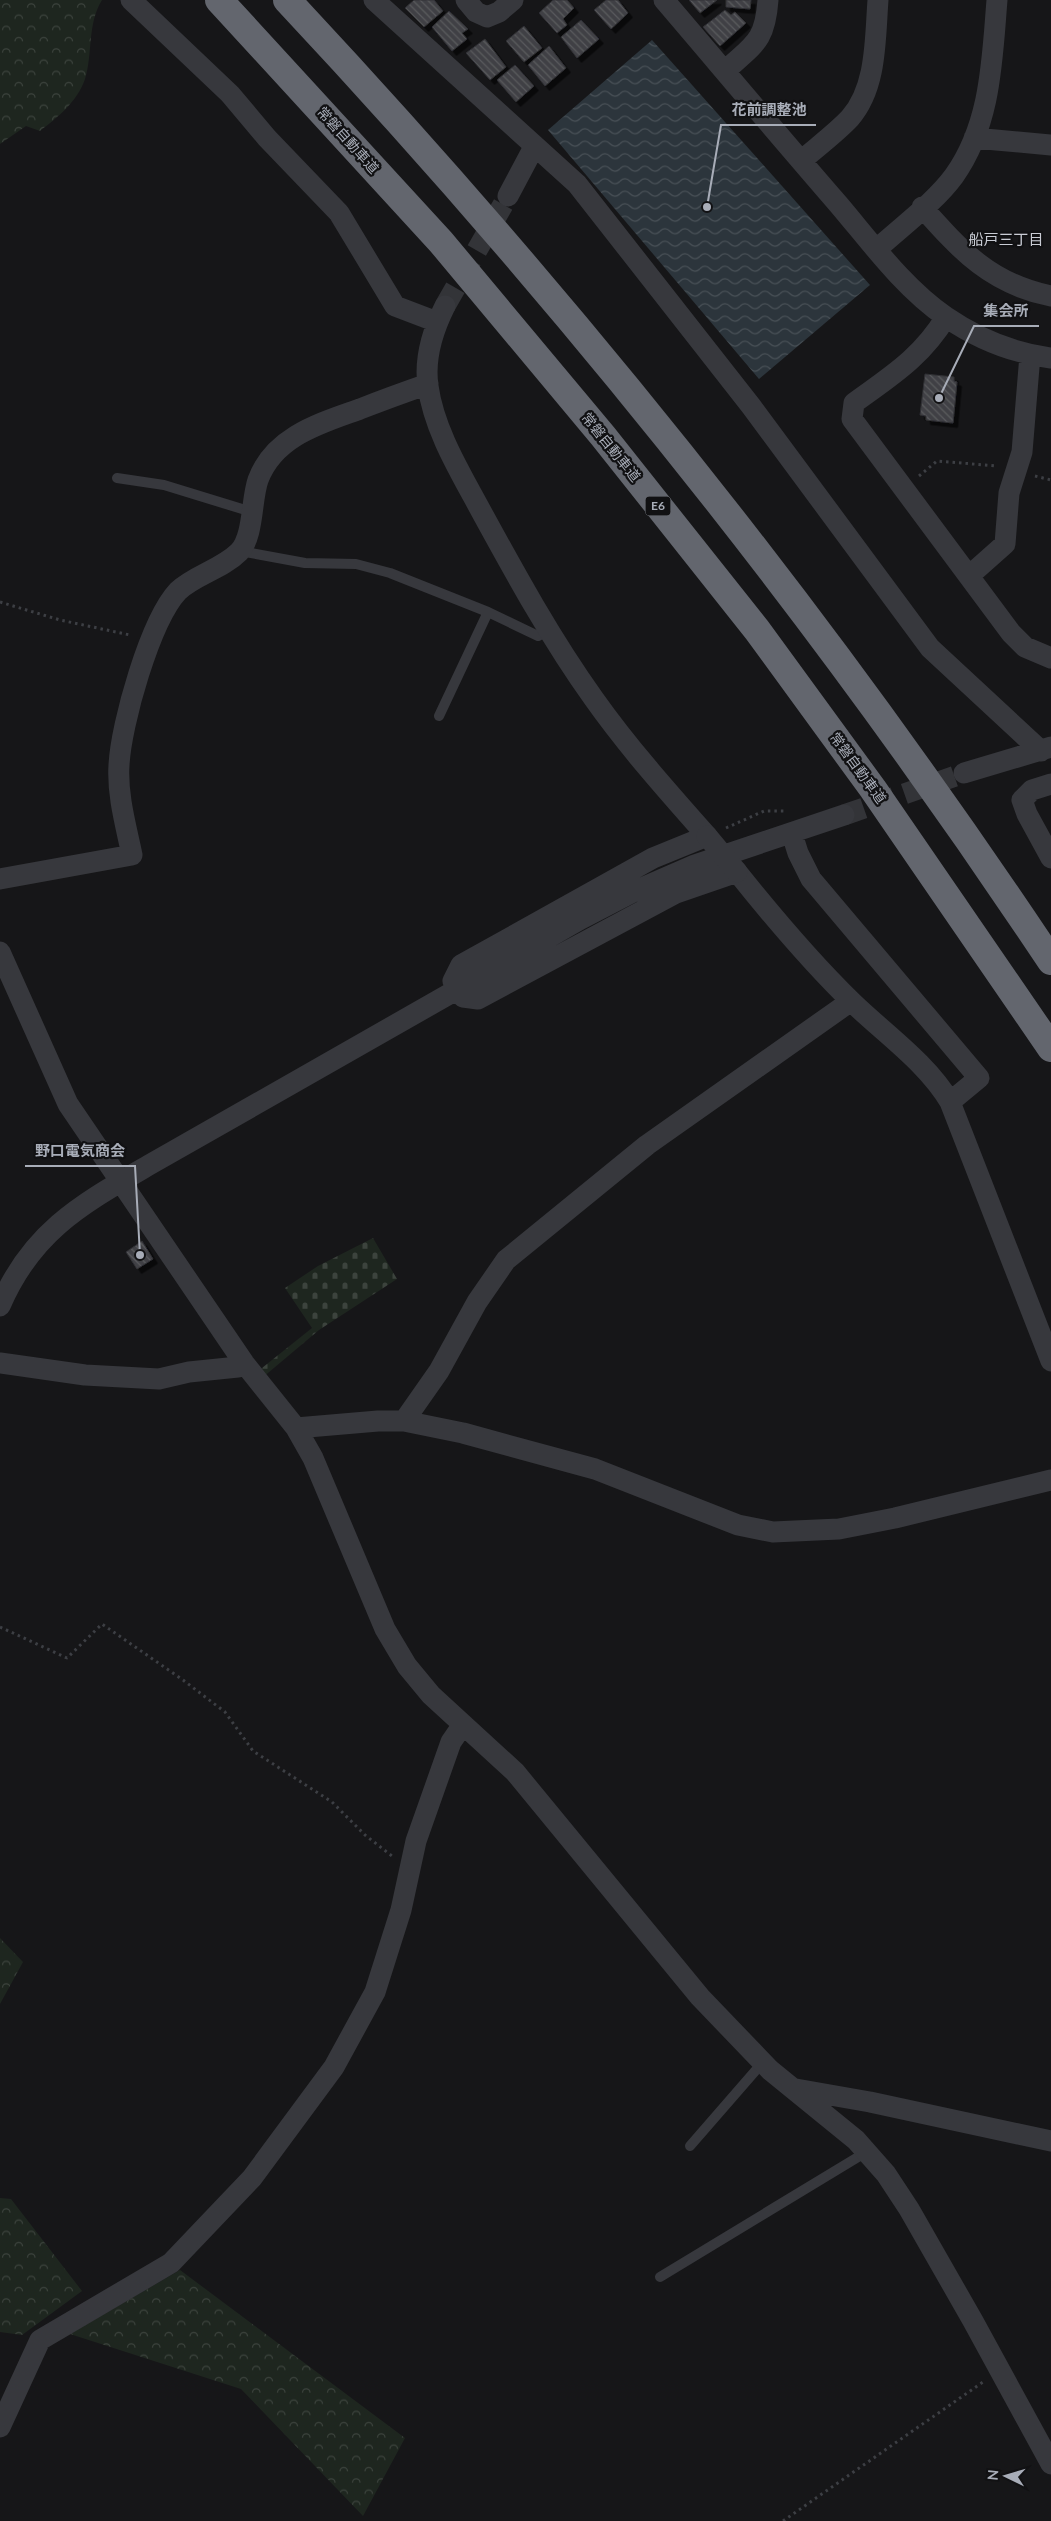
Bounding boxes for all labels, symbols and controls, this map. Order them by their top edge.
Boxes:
callout: 花前調整池 [721,95,816,125]
text: 花前調整池 [731,100,807,118]
street label: 常磐自動車道 [314,103,383,177]
district label: 船戸三丁目 [968,230,1044,248]
callout: 集会所 [974,296,1039,326]
text: 集会所 [982,301,1029,319]
street label: 常磐自動車道 [578,409,644,485]
road number: E6 [646,496,670,516]
street label: 常磐自動車道 [827,729,890,807]
callout: 野口電気商会 [25,1136,135,1166]
text: 野口電気商会 [35,1141,125,1159]
north arrow [981,2451,1031,2501]
text: N [984,2469,1001,2481]

